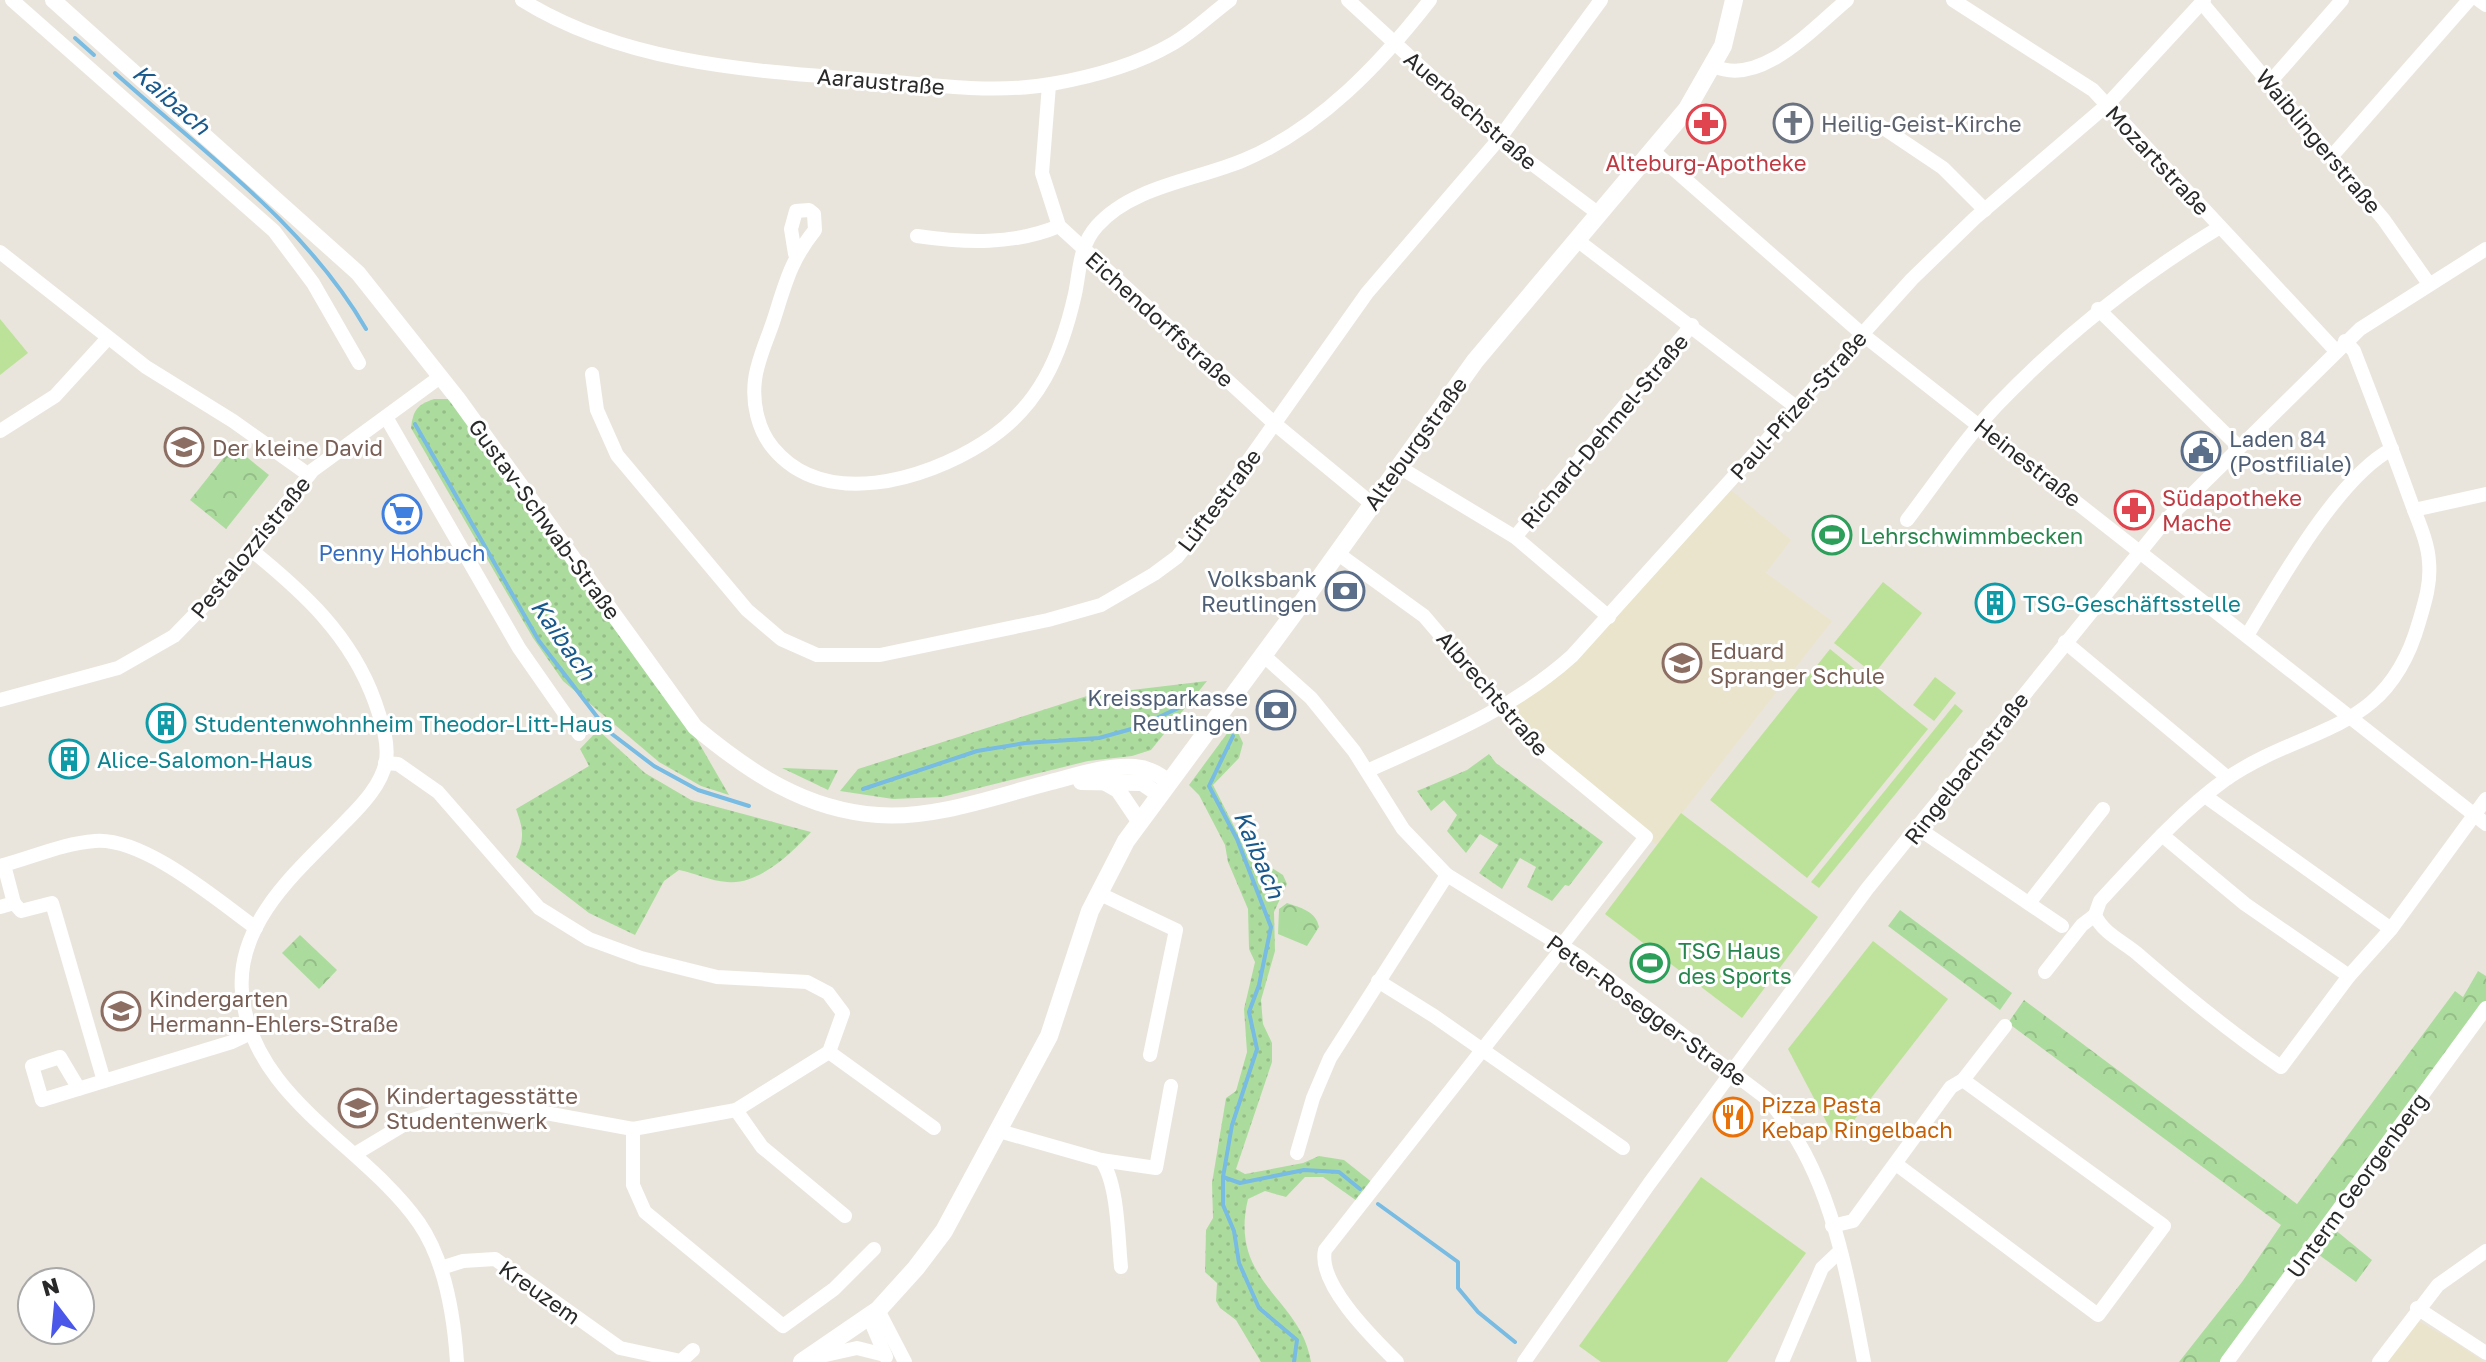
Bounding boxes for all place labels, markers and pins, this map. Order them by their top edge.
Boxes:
church icon: Heilig-Geist-Kirche [1772,102,1814,144]
pharmacy icon: Alteburg-Apotheke [1685,103,1727,145]
place label: Heilig-Geist-Kirche [1821,110,2021,137]
place label: Alteburg-Apotheke [1606,149,1806,176]
place label: Laden 84 (Postfiliale) [2229,425,2352,477]
school or university icon: Der kleine David [163,426,205,468]
public building icon: Laden 84 (Postfiliale) [2180,430,2222,472]
place label: Der kleine David [212,434,383,461]
place label: Südapotheke Mache [2162,484,2302,536]
pharmacy icon: Südapotheke Mache [2113,489,2155,531]
supermarket icon: Penny Hohbuch [381,493,423,535]
sports icon: Lehrschwimmbecken [1811,514,1853,556]
place label: Lehrschwimmbecken [1860,522,2083,549]
place label: Penny Hohbuch [318,539,486,566]
place label: Volksbank Reutlingen [1201,565,1317,617]
bank icon: Volksbank Reutlingen [1324,570,1366,612]
building icon: TSG-Geschäftsstelle [1974,582,2016,624]
place label: TSG-Geschäftsstelle [2023,590,2241,617]
place label: Eduard Spranger Schule [1710,637,1885,689]
school or university icon: Eduard Spranger Schule [1661,642,1703,684]
place label: Kreissparkasse Reutlingen [1087,684,1248,736]
bank icon: Kreissparkasse Reutlingen [1255,689,1297,731]
building icon: Studentenwohnheim Theodor-Litt-Haus [145,702,187,744]
place label: Studentenwohnheim Theodor-Litt-Haus [194,710,613,737]
building icon: Alice-Salomon-Haus [48,738,90,780]
place label: Alice-Salomon-Haus [97,746,313,773]
place label: TSG Haus des Sports [1678,937,1792,989]
sports icon: TSG Haus des Sports [1629,942,1671,984]
place label: Kindergarten Hermann-Ehlers-Straße [149,985,398,1037]
school or university icon: Kindergarten Hermann-Ehlers-Straße [100,990,142,1032]
place label: Kindertagesstätte Studentenwerk [386,1082,578,1134]
school or university icon: Kindertagesstätte Studentenwerk [337,1087,379,1129]
place label: Pizza Pasta Kebap Ringelbach [1761,1091,1953,1143]
restaurant icon: Pizza Pasta Kebap Ringelbach [1712,1096,1754,1138]

